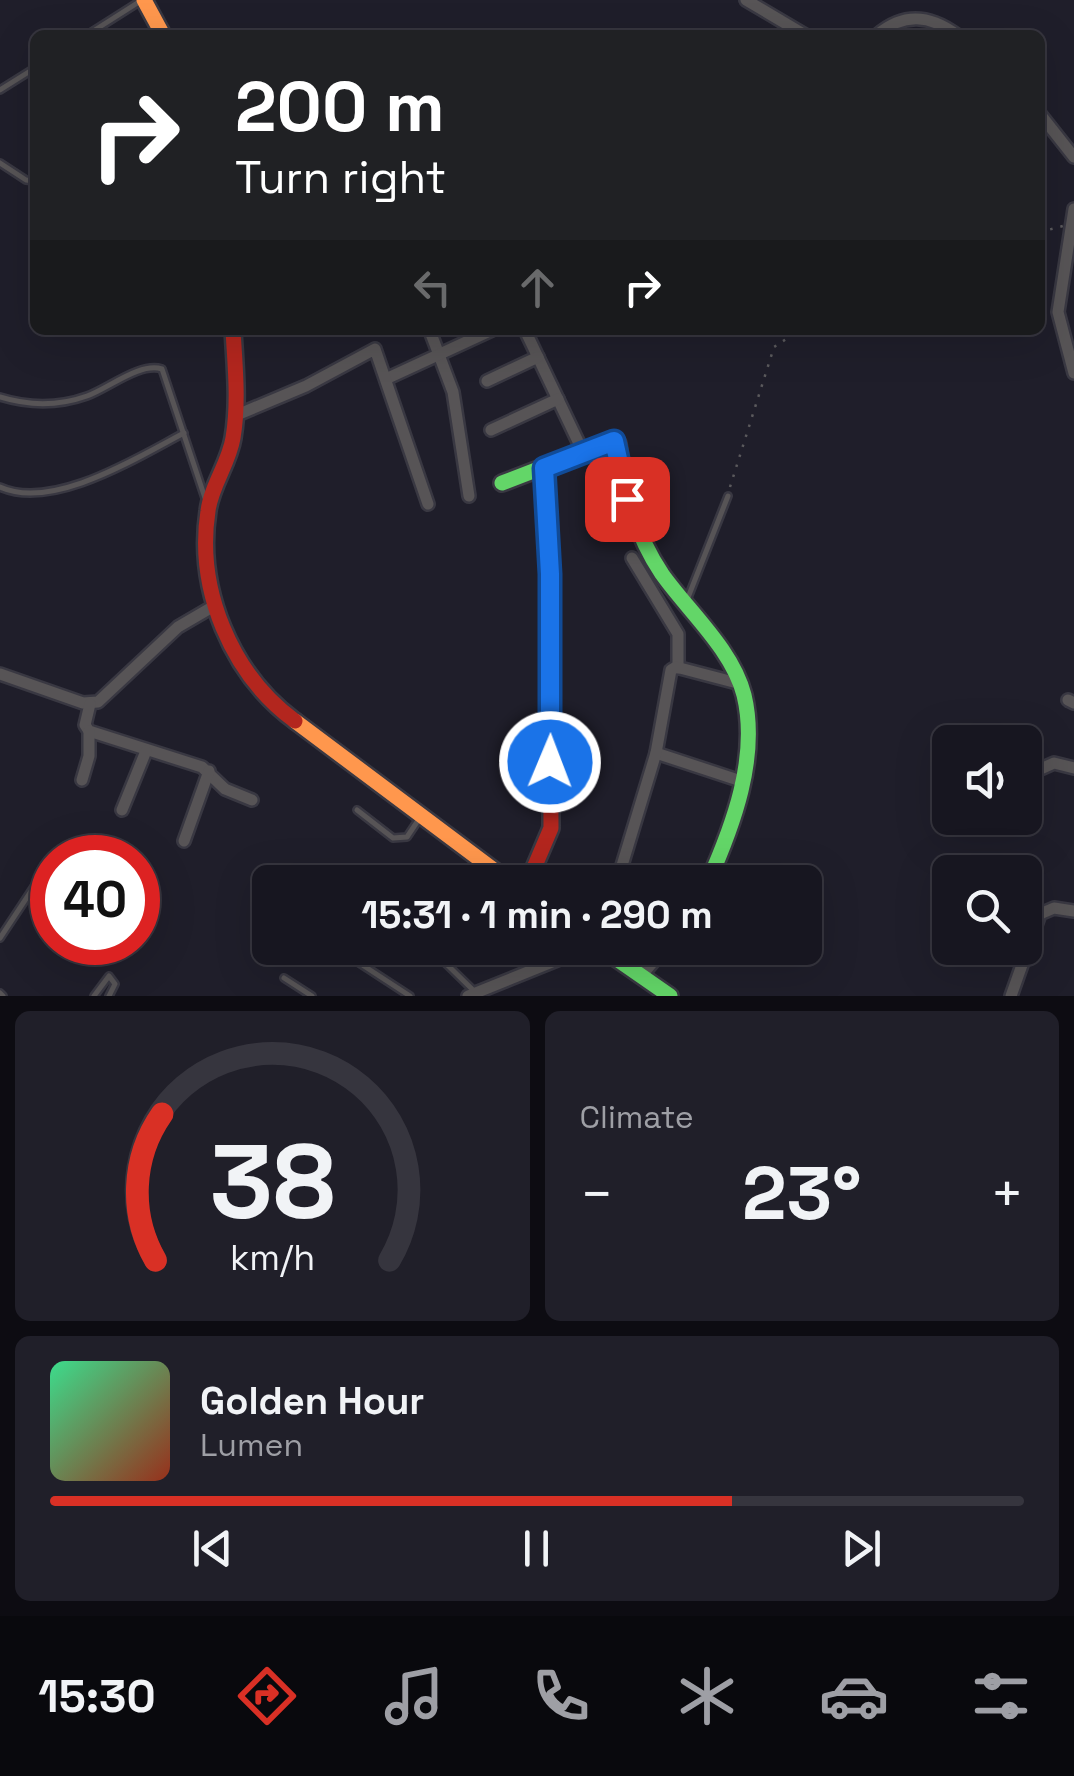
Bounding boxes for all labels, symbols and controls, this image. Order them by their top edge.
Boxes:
text: 200 m [235,62,445,151]
icon: right [70,70,200,200]
text: Turn right [235,149,446,206]
icon: left [405,260,460,315]
icon: ahead [510,260,565,315]
icon: right [615,260,670,315]
pin [585,457,670,542]
icon: arrive [600,472,655,527]
position arrow [498,710,602,814]
map controls [932,725,1042,965]
button: sound [932,725,1042,835]
speed limit sign: 40 [30,835,160,965]
button: search [932,855,1042,965]
text: 15:31 · 1 min · 290 m [361,891,713,939]
text: Climate [580,1097,694,1137]
text: 38 [209,1116,335,1248]
text: 23° [742,1145,862,1241]
text: − [580,1159,614,1229]
text: + [990,1159,1024,1229]
text: km/h [230,1235,315,1280]
text: Golden Hour [200,1377,424,1425]
text: Lumen [200,1425,303,1465]
icon: previous [185,1521,240,1576]
icon: pause [509,1521,564,1576]
icon: next [834,1521,889,1576]
icon: directions [232,1661,302,1731]
icon: music [379,1661,449,1731]
icon: phone [526,1661,596,1731]
icon: climate [672,1661,742,1731]
icon: car [819,1661,889,1731]
icon: filters [966,1661,1036,1731]
text: 15:30 [38,1668,156,1725]

